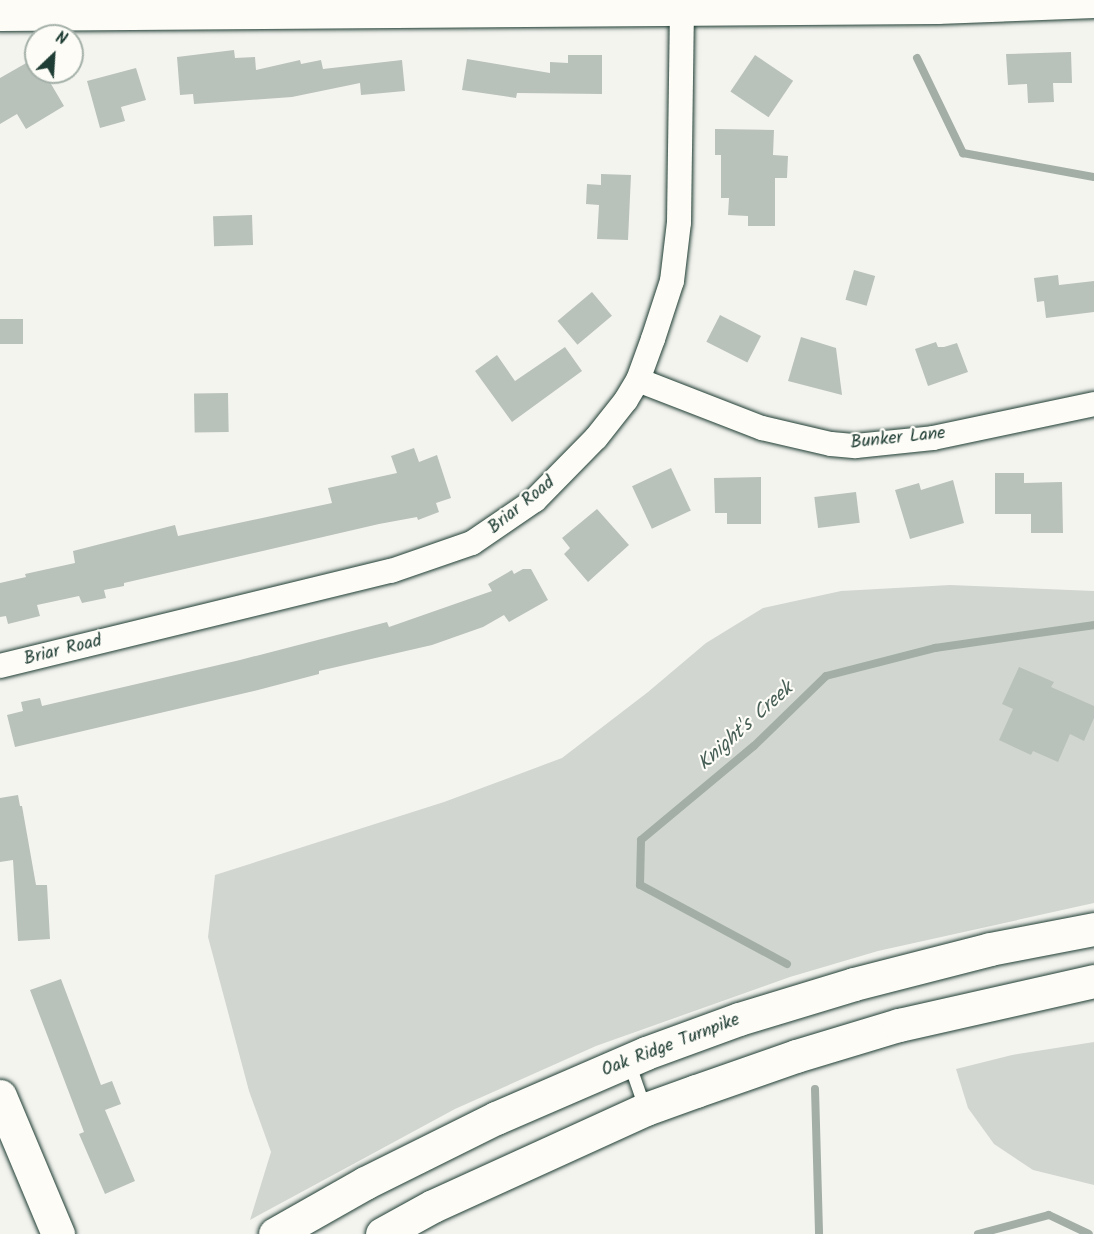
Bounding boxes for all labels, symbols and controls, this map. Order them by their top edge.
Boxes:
north arrow [24,24,84,84]
text: N [51,26,71,53]
street label: Bunker Lane [849,423,947,455]
street label: Briar Road [484,473,560,539]
street label: Briar Road [22,631,104,671]
water label: Knight's Creek [693,678,799,776]
street label: Oak Ridge Turnpike [599,1010,743,1082]

